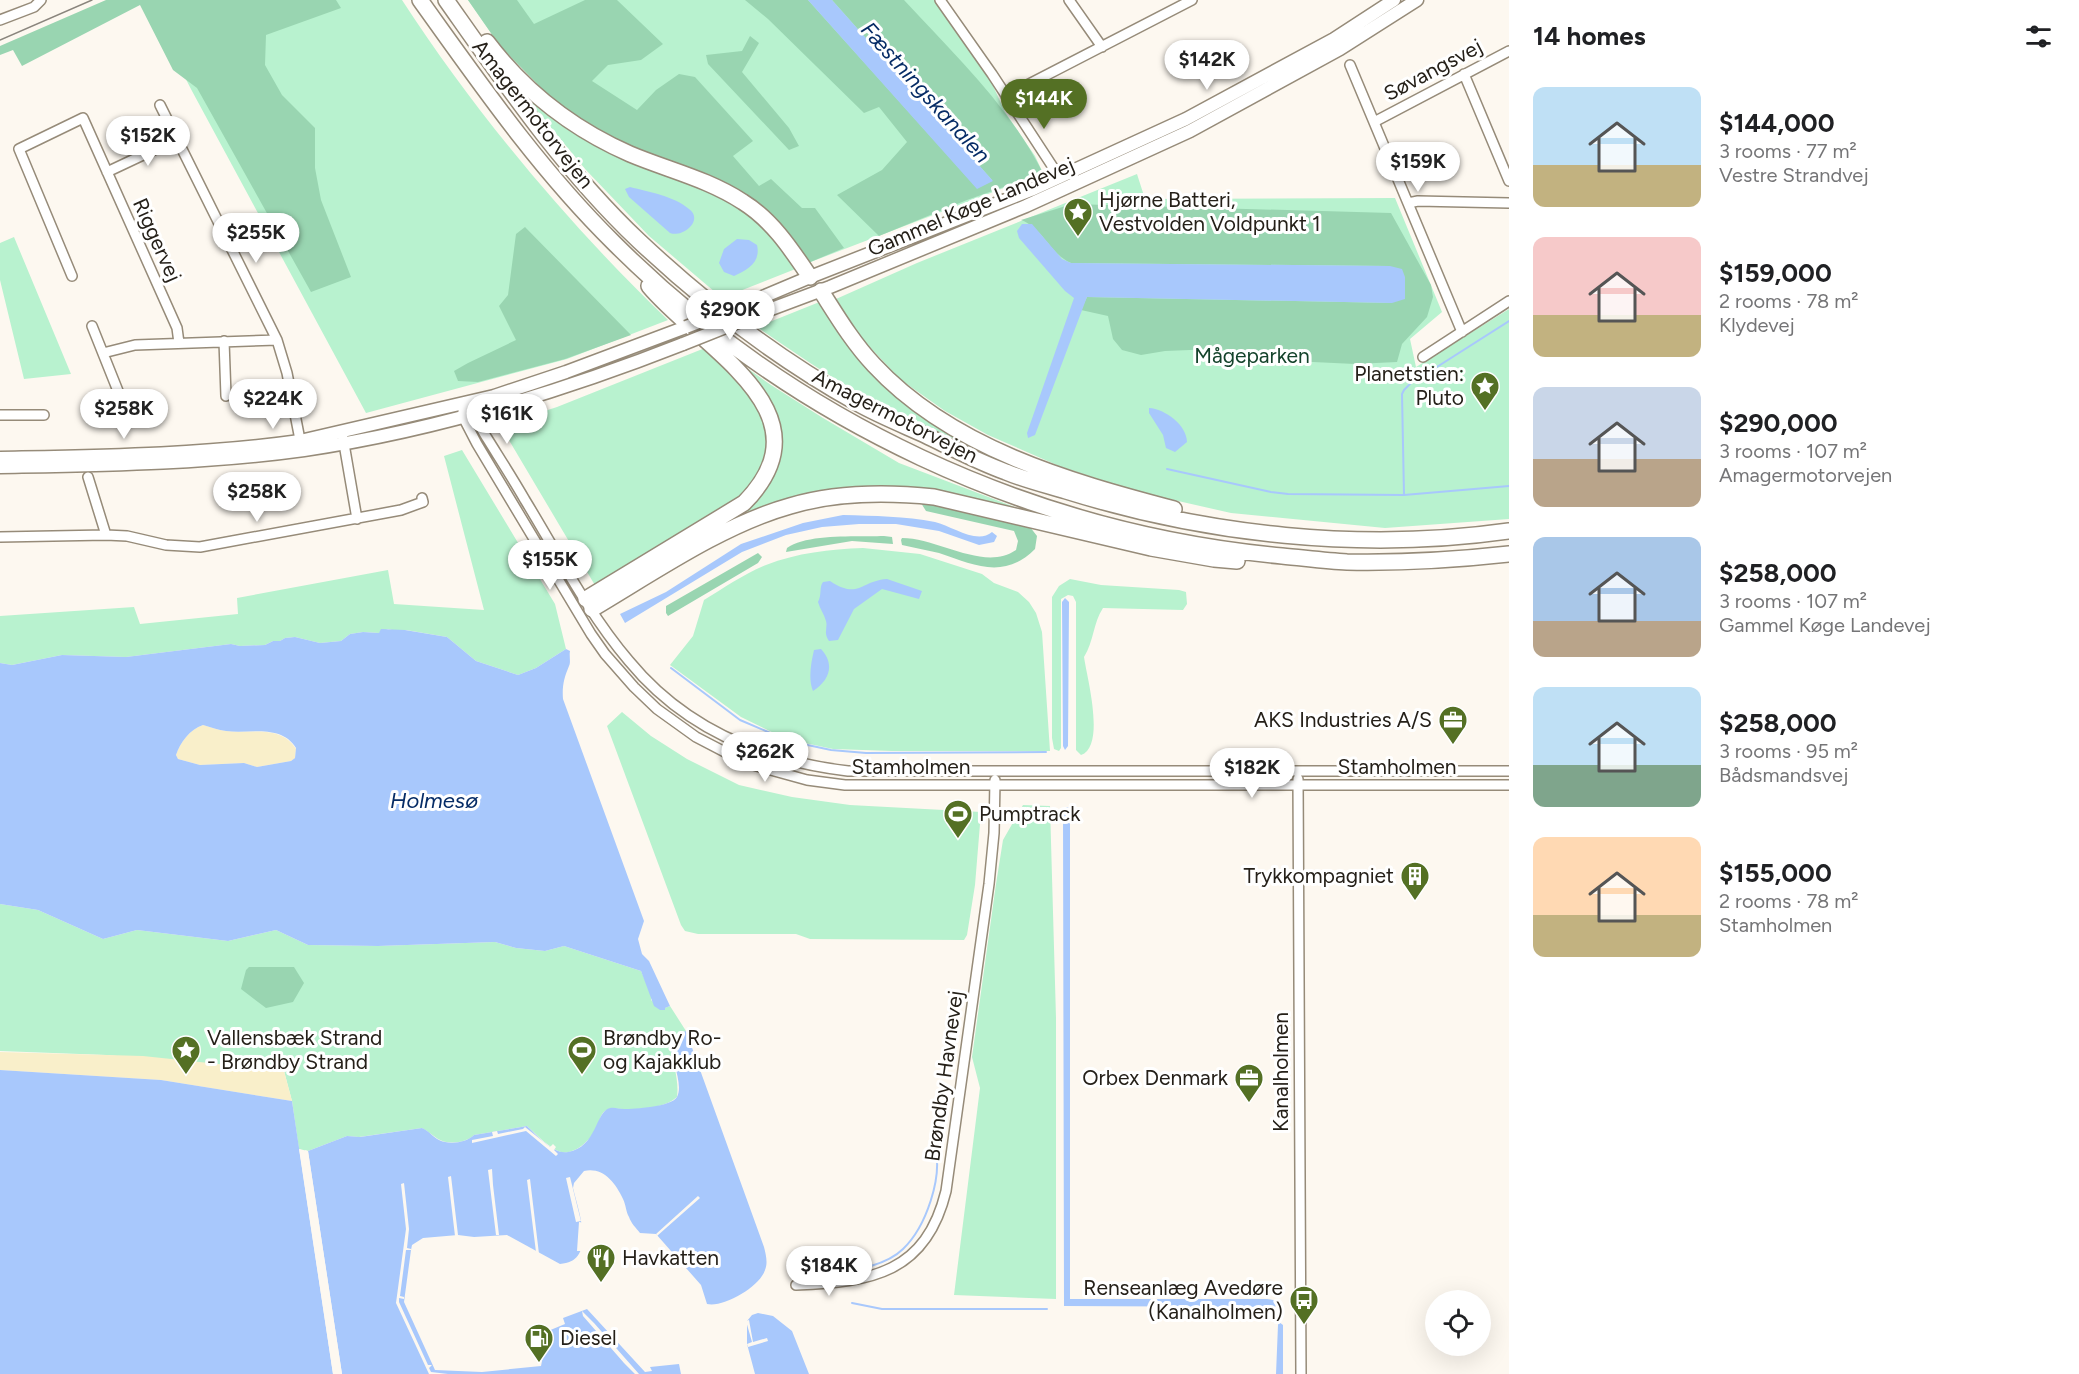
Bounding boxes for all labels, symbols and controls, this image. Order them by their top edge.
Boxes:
water label: Fæstningskanalen [855,16,996,168]
text: 14 homes [1533,20,1646,52]
icon: filters [2022,20,2055,53]
street label: Søvangsvej [1379,33,1486,106]
street label: Amagermotorvejen [468,34,599,193]
pin: $142K [1165,40,1249,91]
text: $142K [1178,47,1236,71]
pin: $144K [1002,79,1086,130]
text: $144K [1015,86,1073,110]
text: $144,000 [1719,107,1835,139]
icon: home [1581,111,1653,183]
pin: $152K [106,116,190,167]
text: $152K [120,123,176,147]
text: 3 rooms · 77 m² [1719,139,1857,163]
pin: $159K [1376,142,1460,193]
text: $159K [1390,149,1446,173]
street label: Gammel Køge Landevej [864,152,1078,261]
text: Vestre Strandvej [1719,163,1869,187]
place label: Hjørne Batteri, Vestvolden Voldpunkt 1 [1099,187,1321,236]
street label: Riggervej [128,194,187,286]
place icon: Hjørne Batteri, Vestvolden Voldpunkt 1 [1062,196,1094,238]
pin: $255K [214,213,298,264]
text: $255K [226,220,286,244]
text: $159,000 [1719,257,1832,289]
icon: home [1581,261,1653,333]
text: 2 rooms · 78 m² [1719,289,1859,313]
pin: $290K [688,290,772,341]
text: $290K [700,297,760,321]
text: Klydevej [1719,313,1795,337]
park label: Mågeparken [1194,343,1310,368]
place label: Planetstien: Pluto [1354,361,1464,410]
street label: Amagermotorvejen [809,363,982,468]
place icon: Planetstien: Pluto [1469,370,1501,412]
pin: $224K [231,379,315,430]
text: $224K [243,386,303,410]
pin: $258K [82,389,166,440]
pin: $161K [465,394,549,445]
text: $258K [94,396,154,420]
text: $161K [481,401,533,425]
text: $290,000 [1719,407,1838,439]
icon: home [1581,411,1653,483]
text: 3 rooms · 107 m² [1719,439,1867,463]
text: Amagermotorvejen [1719,463,1892,487]
pin: $258K [215,472,299,523]
text: $258K [227,479,287,503]
pin: $155K [508,540,592,591]
text: $155K [522,547,578,571]
text: $258,000 [1719,557,1837,589]
icon: home [1581,561,1653,633]
text: 3 rooms · 107 m² [1719,589,1867,613]
text: Gammel Køge Landevej [1719,613,1931,637]
office icon: AKS Industries A/S [1437,704,1469,746]
place label: AKS Industries A/S [1254,707,1432,732]
text: $258,000 [1719,707,1837,739]
icon: home [1581,711,1653,783]
pin: $262K [723,732,807,783]
text: $262K [735,739,795,763]
text: 3 rooms · 95 m² [1719,739,1858,763]
pin: $182K [1210,748,1294,799]
street label: Stamholmen [852,754,970,779]
street label: Stamholmen [1338,754,1456,779]
text: $182K [1224,755,1280,779]
text: Bådsmandsvej [1719,763,1848,787]
water label: Holmesø [390,787,479,814]
sports icon: Pumptrack [942,798,974,840]
place label: Pumptrack [979,801,1081,826]
text: $155,000 [1719,857,1832,889]
building icon: Trykkompagniet [1399,860,1431,902]
icon: home [1581,861,1653,933]
place label: Trykkompagniet [1244,863,1394,888]
text: 2 rooms · 78 m² [1719,889,1859,913]
text: Stamholmen [1719,913,1832,937]
street label: Brøndby Havnevej [919,989,968,1163]
street label: Kanalholmen [1268,1012,1293,1132]
place label: Vallensbæk Strand - Brøndby Strand [207,1025,382,1074]
place label: Brøndby Ro- og Kajakklub [603,1025,721,1074]
place icon: Vallensbæk Strand - Brøndby Strand [170,1034,202,1076]
sports icon: Brøndby Ro- og Kajakklub [566,1034,598,1076]
office icon: Orbex Denmark [1233,1062,1265,1104]
place label: Orbex Denmark [1082,1065,1229,1090]
restaurant icon: Havkatten [585,1242,617,1284]
place label: Havkatten [622,1245,719,1270]
pin: $184K [787,1246,871,1297]
text: $184K [800,1253,858,1277]
place label: Renseanlæg Avedøre (Kanalholmen) [1083,1275,1283,1324]
bus stop icon: Renseanlæg Avedøre (Kanalholmen) [1288,1284,1320,1326]
map controls [1425,1290,1491,1356]
button: locate [1425,1290,1491,1356]
fuel station icon: Diesel [523,1322,555,1364]
place label: Diesel [560,1325,617,1350]

